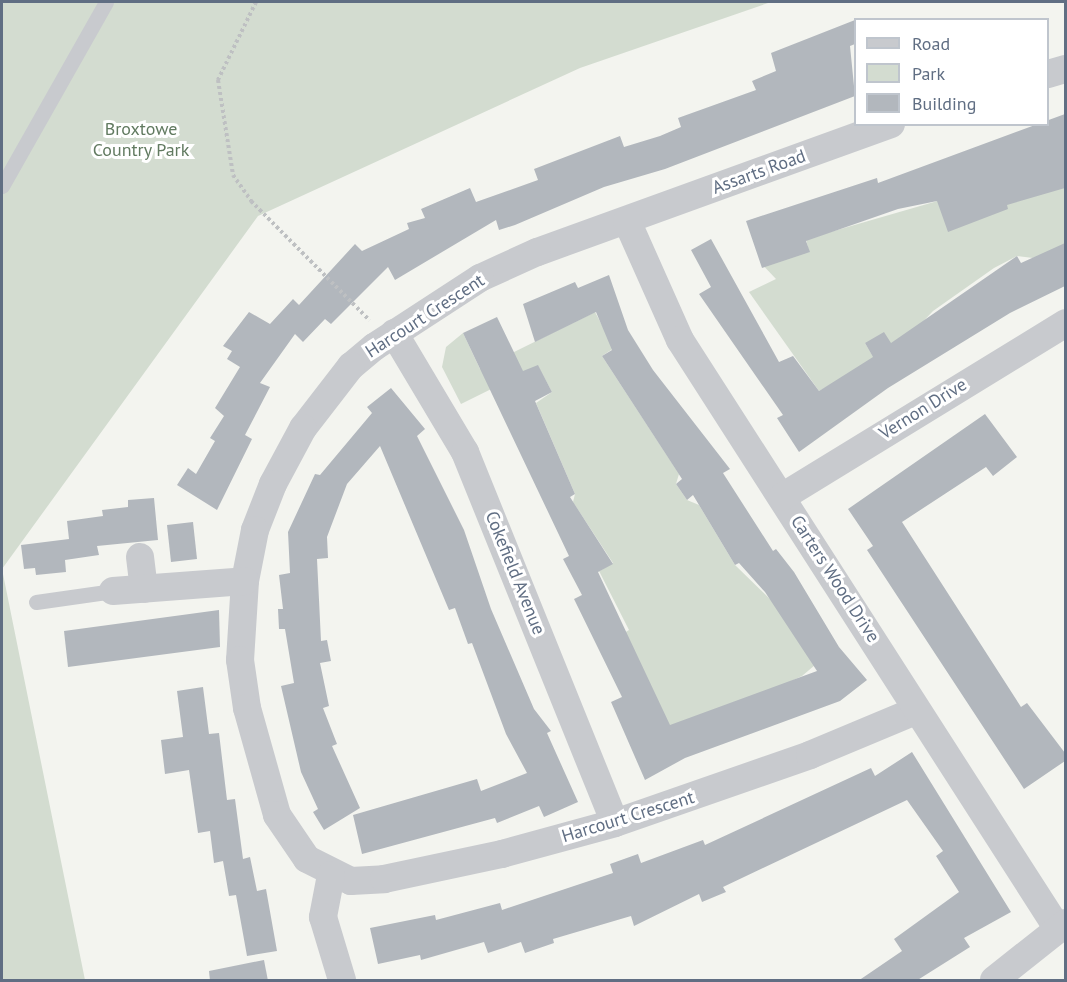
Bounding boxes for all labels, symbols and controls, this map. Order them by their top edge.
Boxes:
legend [854,18,1049,126]
text: Road [912,32,950,55]
text: Park [912,62,945,85]
text: Building [912,92,976,115]
park label: Broxtowe Country Park [92,119,190,162]
street label: Assarts Road [709,145,809,199]
street label: Harcourt Crescent [362,270,488,362]
street label: Vernon Drive [875,374,971,444]
street label: Cokefield Avenue [480,508,550,638]
street label: Carters Wood Drive [786,511,884,647]
street label: Harcourt Crescent [559,787,697,847]

